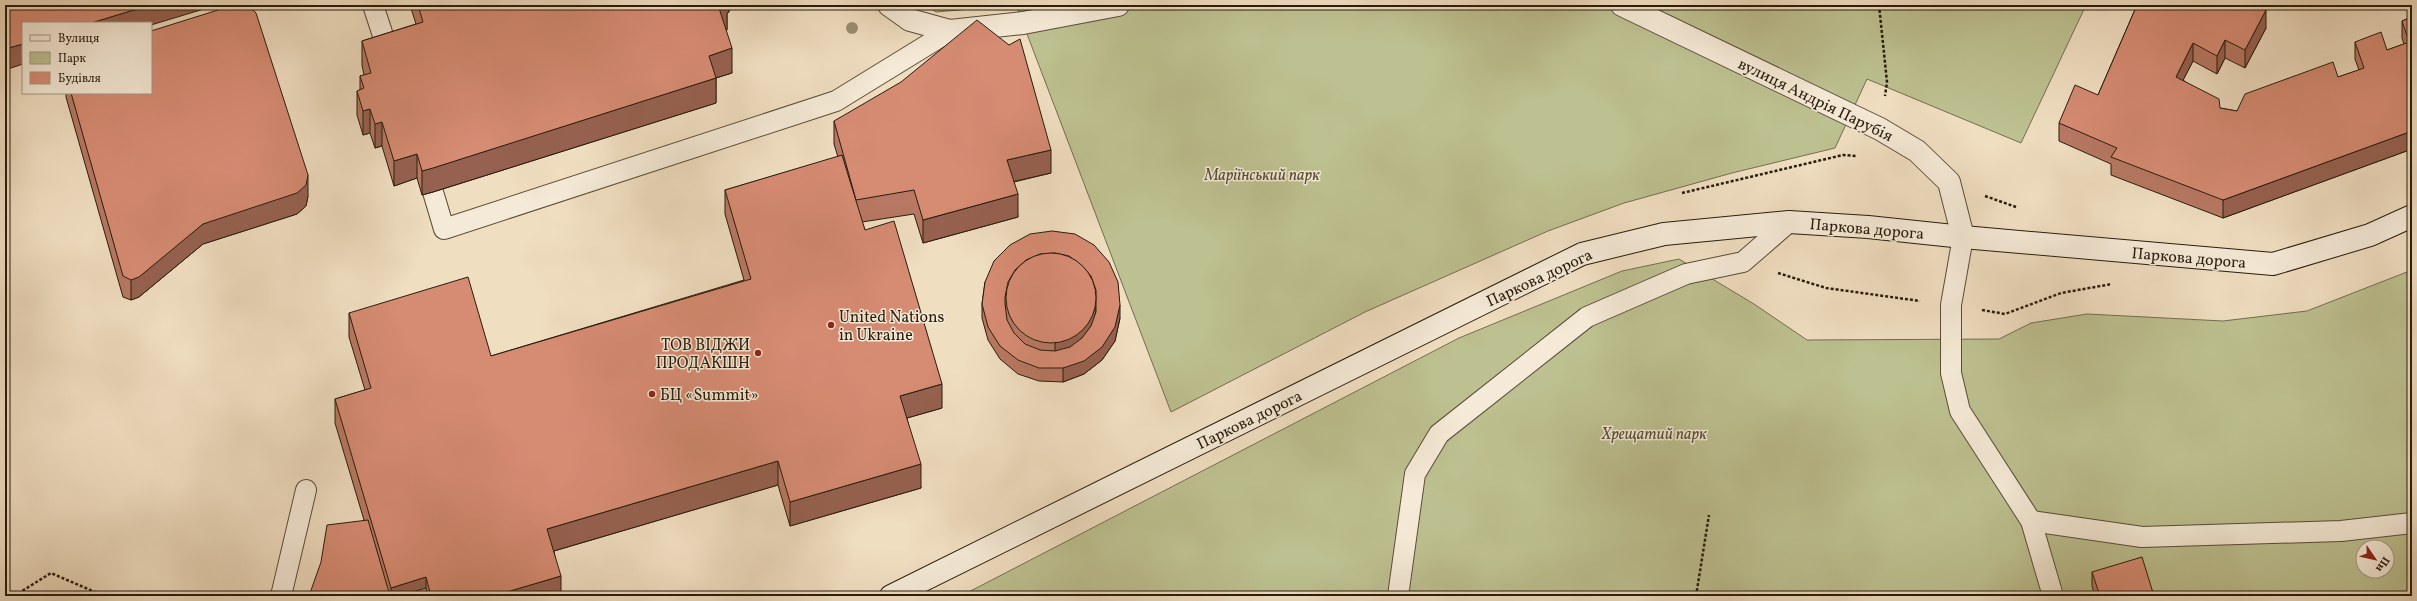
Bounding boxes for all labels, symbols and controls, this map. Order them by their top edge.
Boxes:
legend [22,22,152,94]
text: Вулиця [58,31,99,47]
text: Парк [58,51,86,67]
street label: вулиця Андрія Парубія [1734,54,1896,148]
text: Будівля [58,71,101,87]
park label: Маріїнський парк [1203,165,1320,187]
street label: Паркова дорога [1809,214,1925,246]
street label: Паркова дорога [2131,243,2247,275]
street label: Паркова дорога [1483,245,1597,313]
place label: United Nations in Ukraine [839,307,945,347]
marker: United Nations in Ukraine [826,320,836,330]
place label: ТОВ ВІДЖИ ПРОДАКШН [656,335,750,375]
marker: ТОВ ВІДЖИ ПРОДАКШН [753,348,763,358]
place label: БЦ «Summit» [660,385,758,407]
street label: Паркова дорога [1193,386,1306,456]
marker: БЦ «Summit» [647,389,657,399]
park label: Хрещатий парк [1600,424,1707,446]
north arrow [2355,539,2395,579]
text: Пн [2371,553,2393,574]

